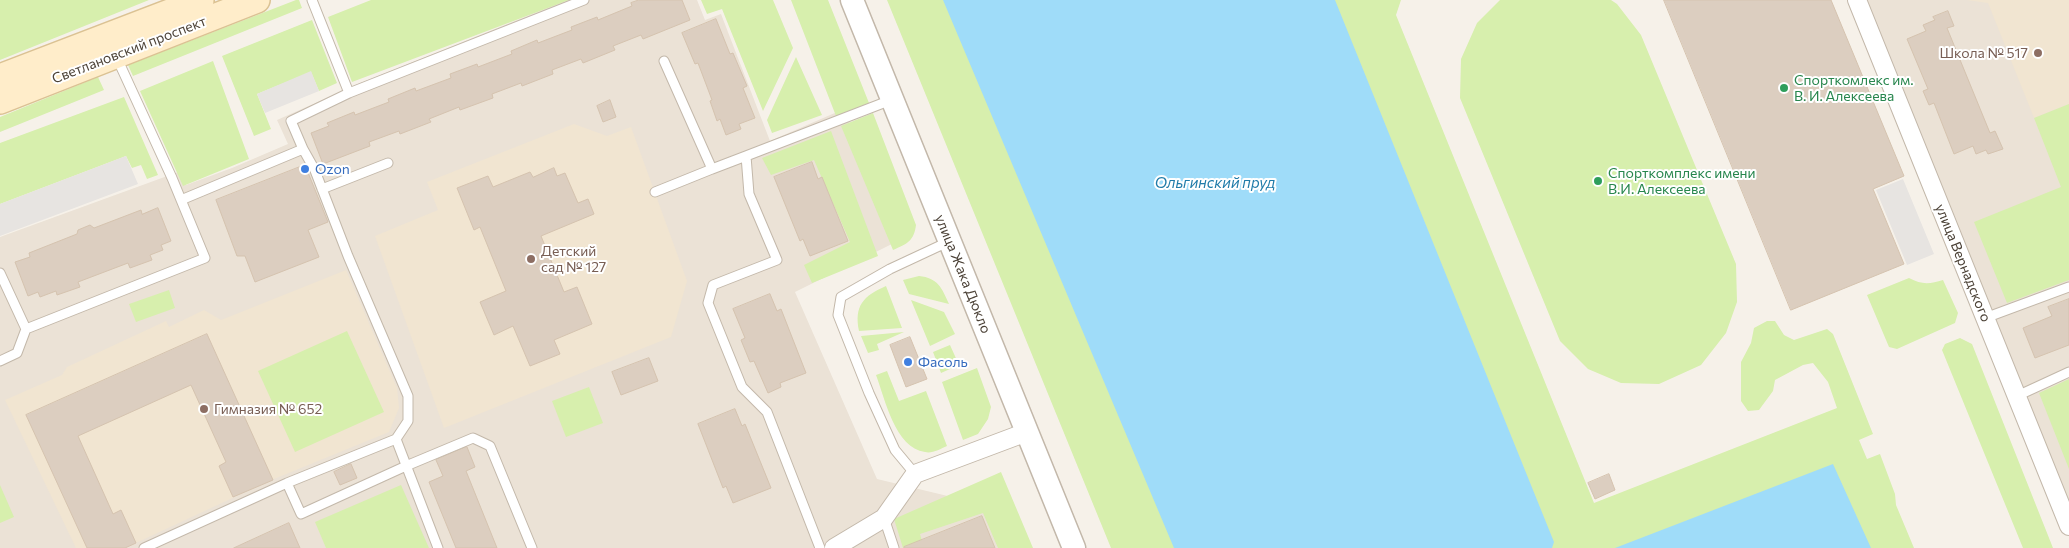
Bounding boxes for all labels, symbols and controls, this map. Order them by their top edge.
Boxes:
street label: Светлановский проспект [50,13,208,87]
place label: Школа № 517 [1939,45,2028,61]
marker: Школа № 517 [2032,47,2044,59]
place label: Спорткомлекс им. В. И. Алексеева [1794,72,1914,104]
marker: Спорткомлекс им. В. И. Алексеева [1778,82,1790,94]
place label: Ozon [315,161,350,177]
marker: Ozon [299,163,311,175]
place label: Спорткомплекс имени В.И. Алексеева [1608,165,1756,198]
water label: Ольгинский пруд [1155,174,1275,192]
marker: Спорткомплекс имени В.И. Алексеева [1592,175,1604,187]
street label: улица Вернадского [1932,201,1994,325]
street label: улица Жака Дюкло [932,212,994,336]
place label: Детский сад № 127 [541,243,606,276]
marker: Детский сад № 127 [525,253,537,265]
place label: Фасоль [918,354,968,370]
marker: Фасоль [902,356,914,368]
place label: Гимназия № 652 [214,401,322,417]
marker: Гимназия № 652 [198,403,210,415]

